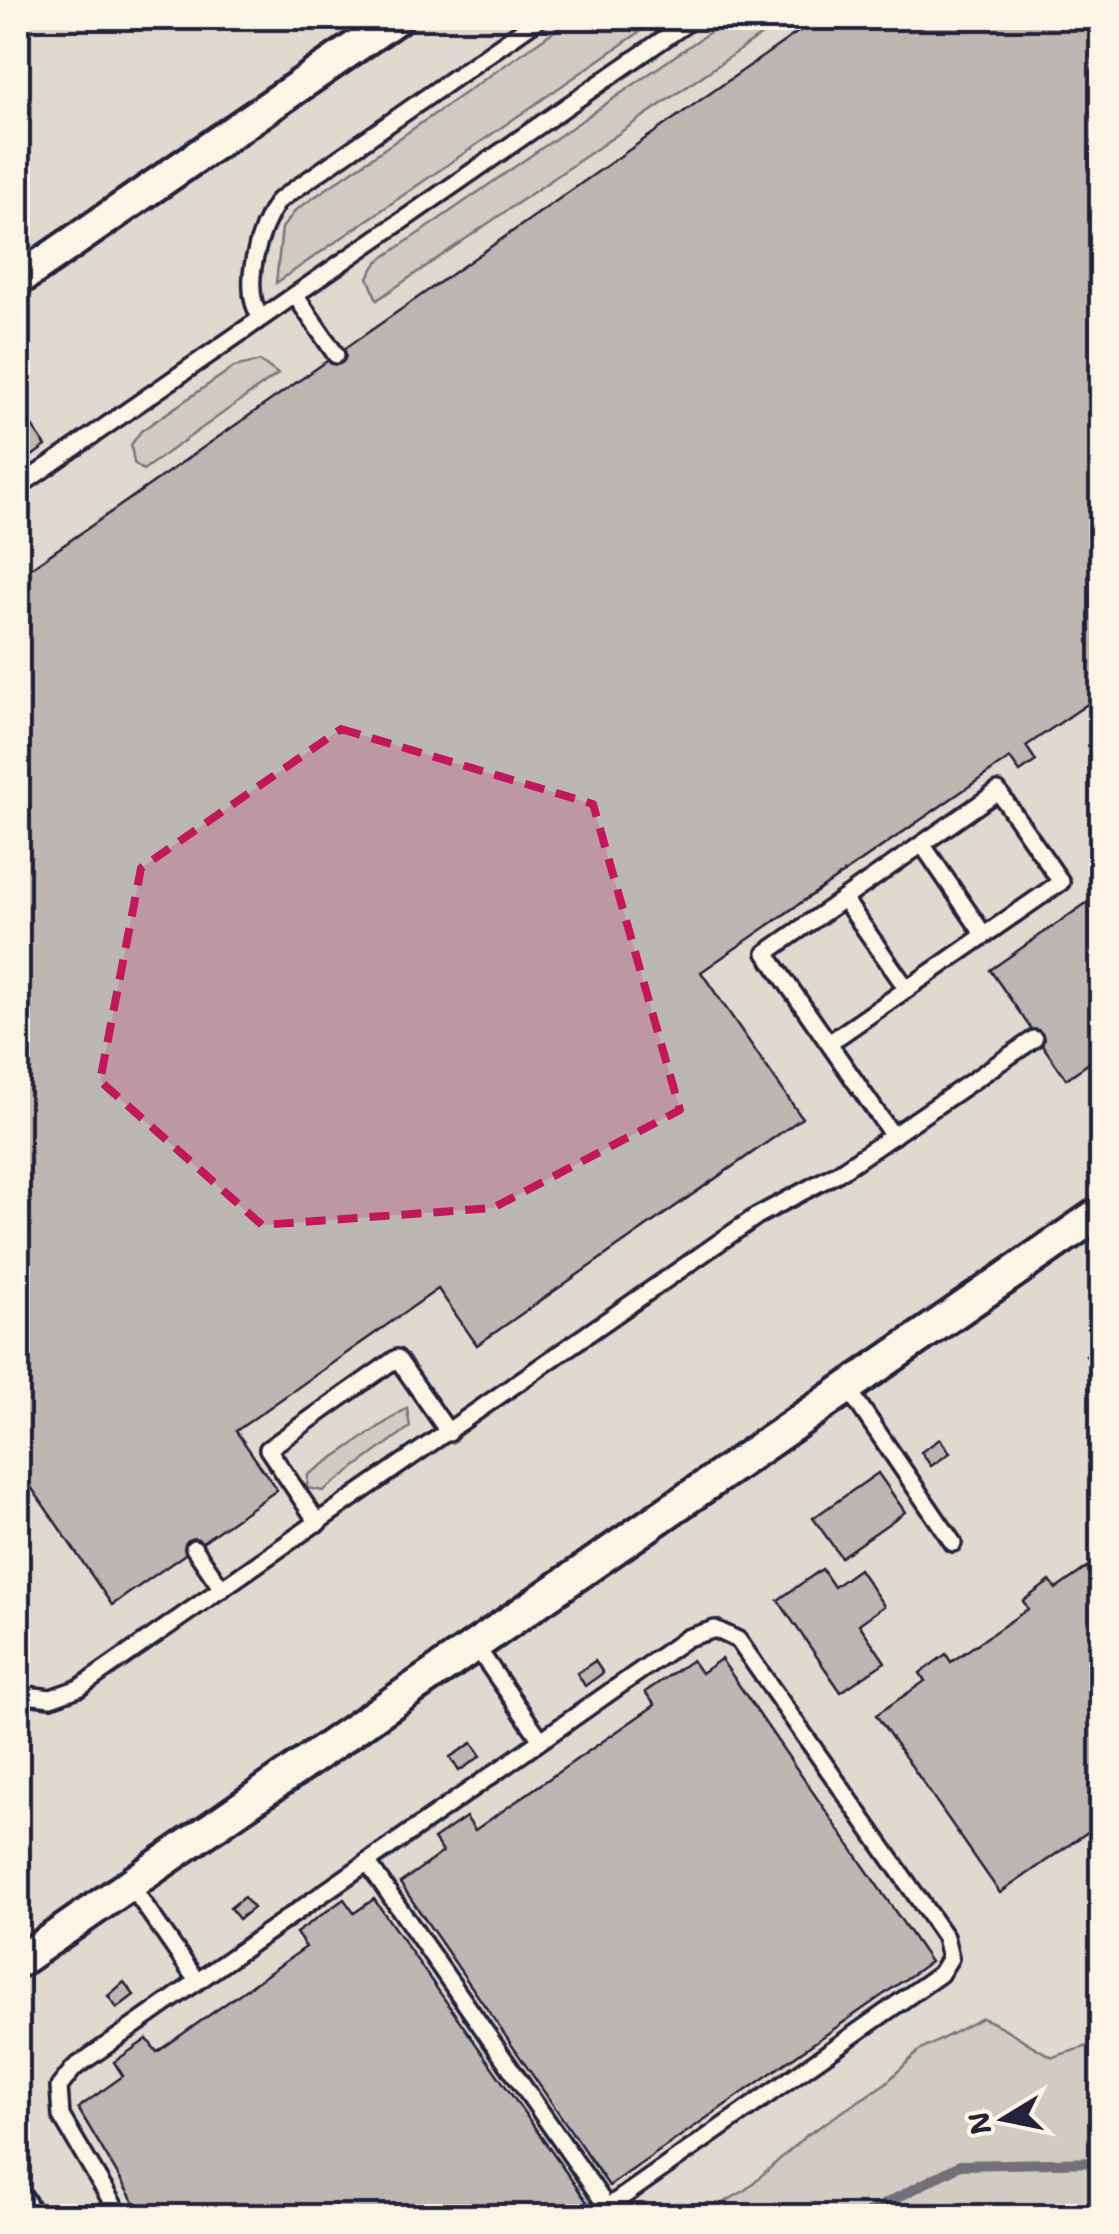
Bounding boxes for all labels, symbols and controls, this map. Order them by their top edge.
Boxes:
north arrow [954,2069,1054,2169]
text: N [959,2109,1000,2138]

